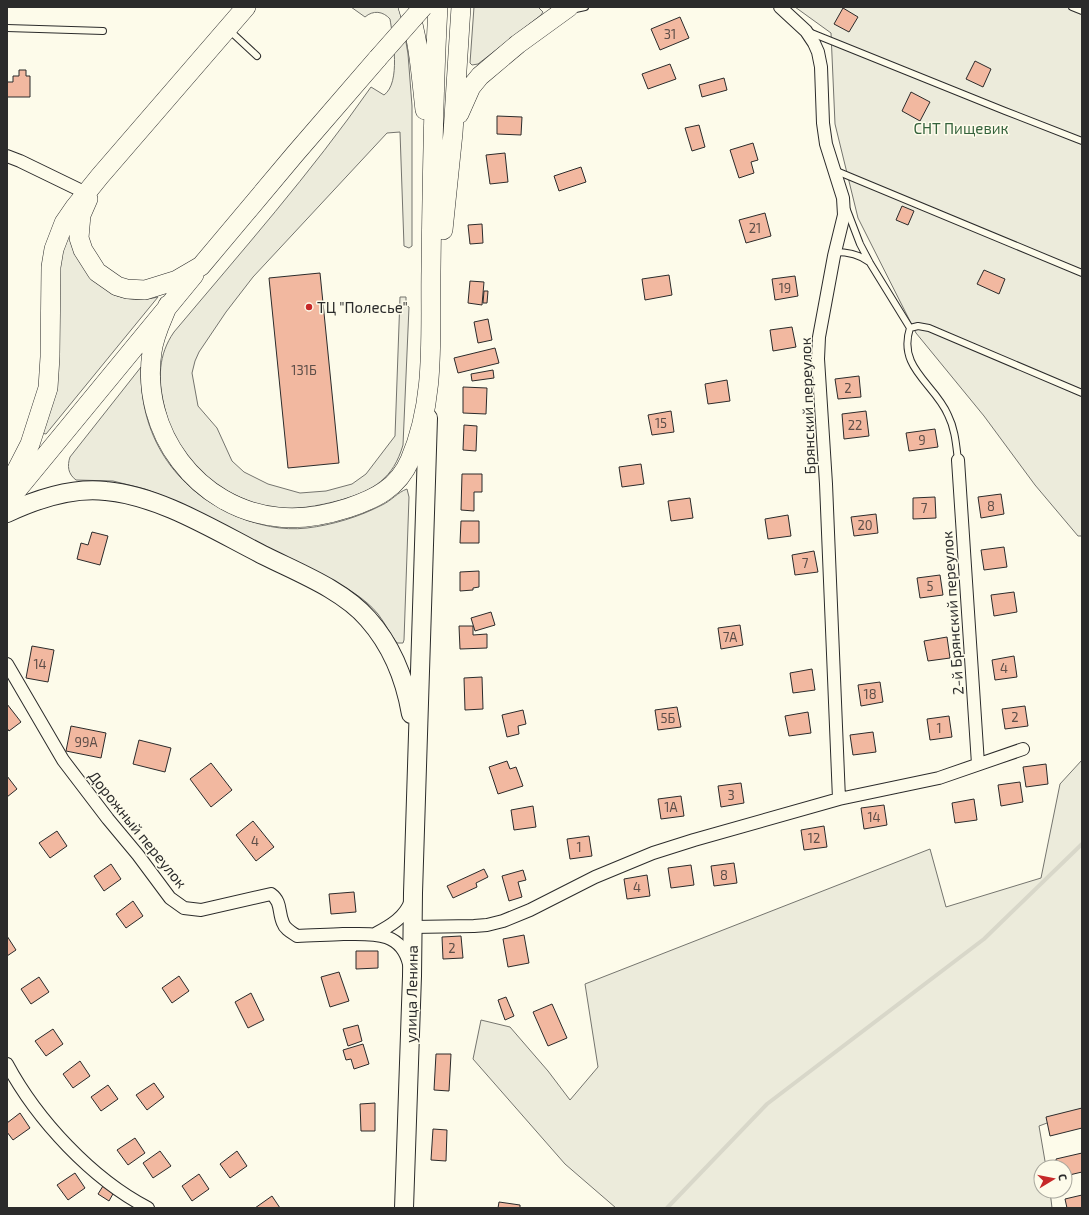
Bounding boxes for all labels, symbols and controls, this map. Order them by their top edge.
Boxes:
house number: 31 [664,26,676,42]
park label: СНТ Пищевик [913,119,1009,137]
house number: 21 [749,220,761,236]
house number: 19 [779,280,791,296]
place label: ТЦ "Полесье" [317,298,408,316]
marker: ТЦ "Полесье" [304,302,314,312]
street label: Брянский переулок [796,337,819,475]
house number: 131Б [291,362,317,378]
house number: 2 [844,380,852,396]
house number: 15 [655,415,667,431]
house number: 22 [848,417,862,433]
house number: 9 [918,432,926,448]
house number: 8 [987,498,995,514]
house number: 7 [921,500,928,516]
house number: 20 [857,517,873,533]
street label: 2-й Брянский переулок [937,530,968,696]
house number: 7 [802,555,809,571]
house number: 5 [927,578,934,594]
house number: 7А [723,629,737,645]
house number: 14 [33,656,47,672]
house number: 4 [1000,660,1008,676]
house number: 18 [863,686,877,702]
house number: 2 [1011,709,1019,725]
house number: 5Б [661,710,676,726]
house number: 1 [936,720,942,736]
house number: 99А [75,734,97,750]
street label: Дорожный переулок [84,767,191,892]
house number: 3 [727,787,735,803]
house number: 1А [664,799,678,815]
house number: 14 [867,809,881,825]
house number: 12 [808,830,820,846]
house number: 4 [251,833,259,849]
house number: 1 [576,839,582,855]
house number: 8 [720,867,728,883]
house number: 4 [633,879,641,895]
house number: 2 [448,940,456,956]
street label: улица Ленина [401,945,422,1043]
north arrow [1033,1159,1073,1199]
text: С [1056,1173,1070,1182]

